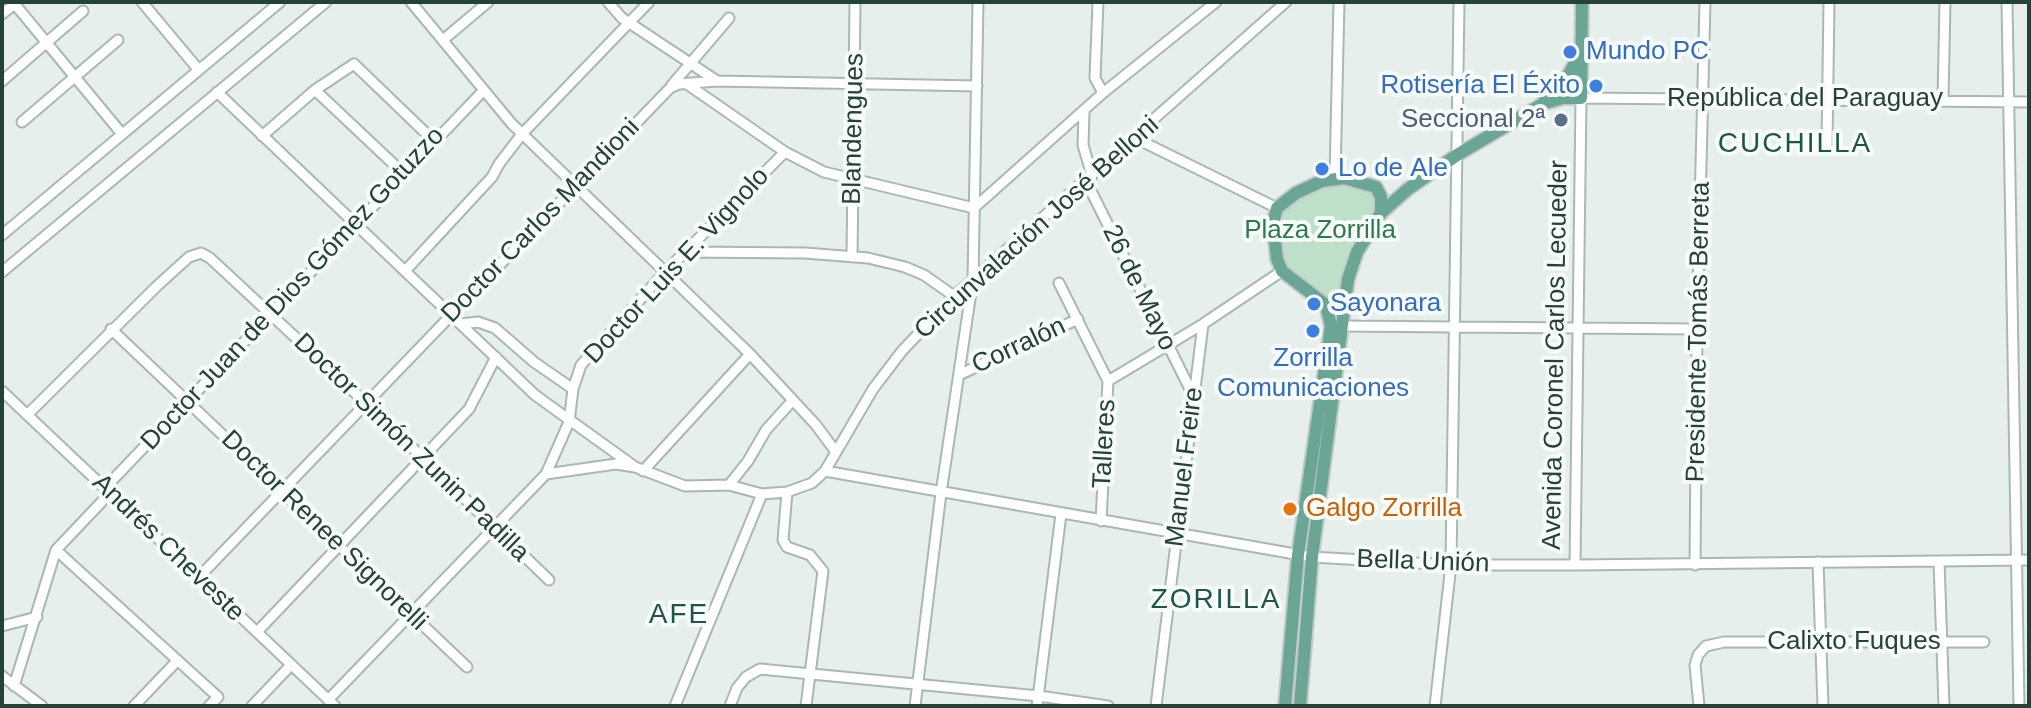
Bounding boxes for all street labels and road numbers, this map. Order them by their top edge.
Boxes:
street label: Blandengues [837,53,871,205]
street label: República del Paraguay [1667,83,1943,115]
street label: Circunvalación José Belloni [908,110,1166,346]
street label: Doctor Carlos Mandioni [435,112,647,330]
street label: Doctor Juan de Dios Gómez Gotuzzo [135,121,451,457]
street label: Avenida Coronel Carlos Lecueder [1537,160,1575,550]
street label: Doctor Luis E. Vignolo [578,161,776,371]
street label: Presidente Tomás Berreta [1681,181,1717,483]
street label: 26 de Mayo [1095,220,1183,356]
street label: Corralón [967,311,1071,381]
street label: Doctor Simón Zunin Padilla [287,327,535,569]
street label: Manuel Freire [1160,386,1210,548]
street label: Talleres [1087,398,1123,490]
street label: Doctor Renee Signorelli [214,424,434,638]
street label: Andrés Cheveste [85,468,251,628]
street label: Bella Unión [1356,544,1490,580]
street label: Calixto Fuques [1767,626,1941,658]

